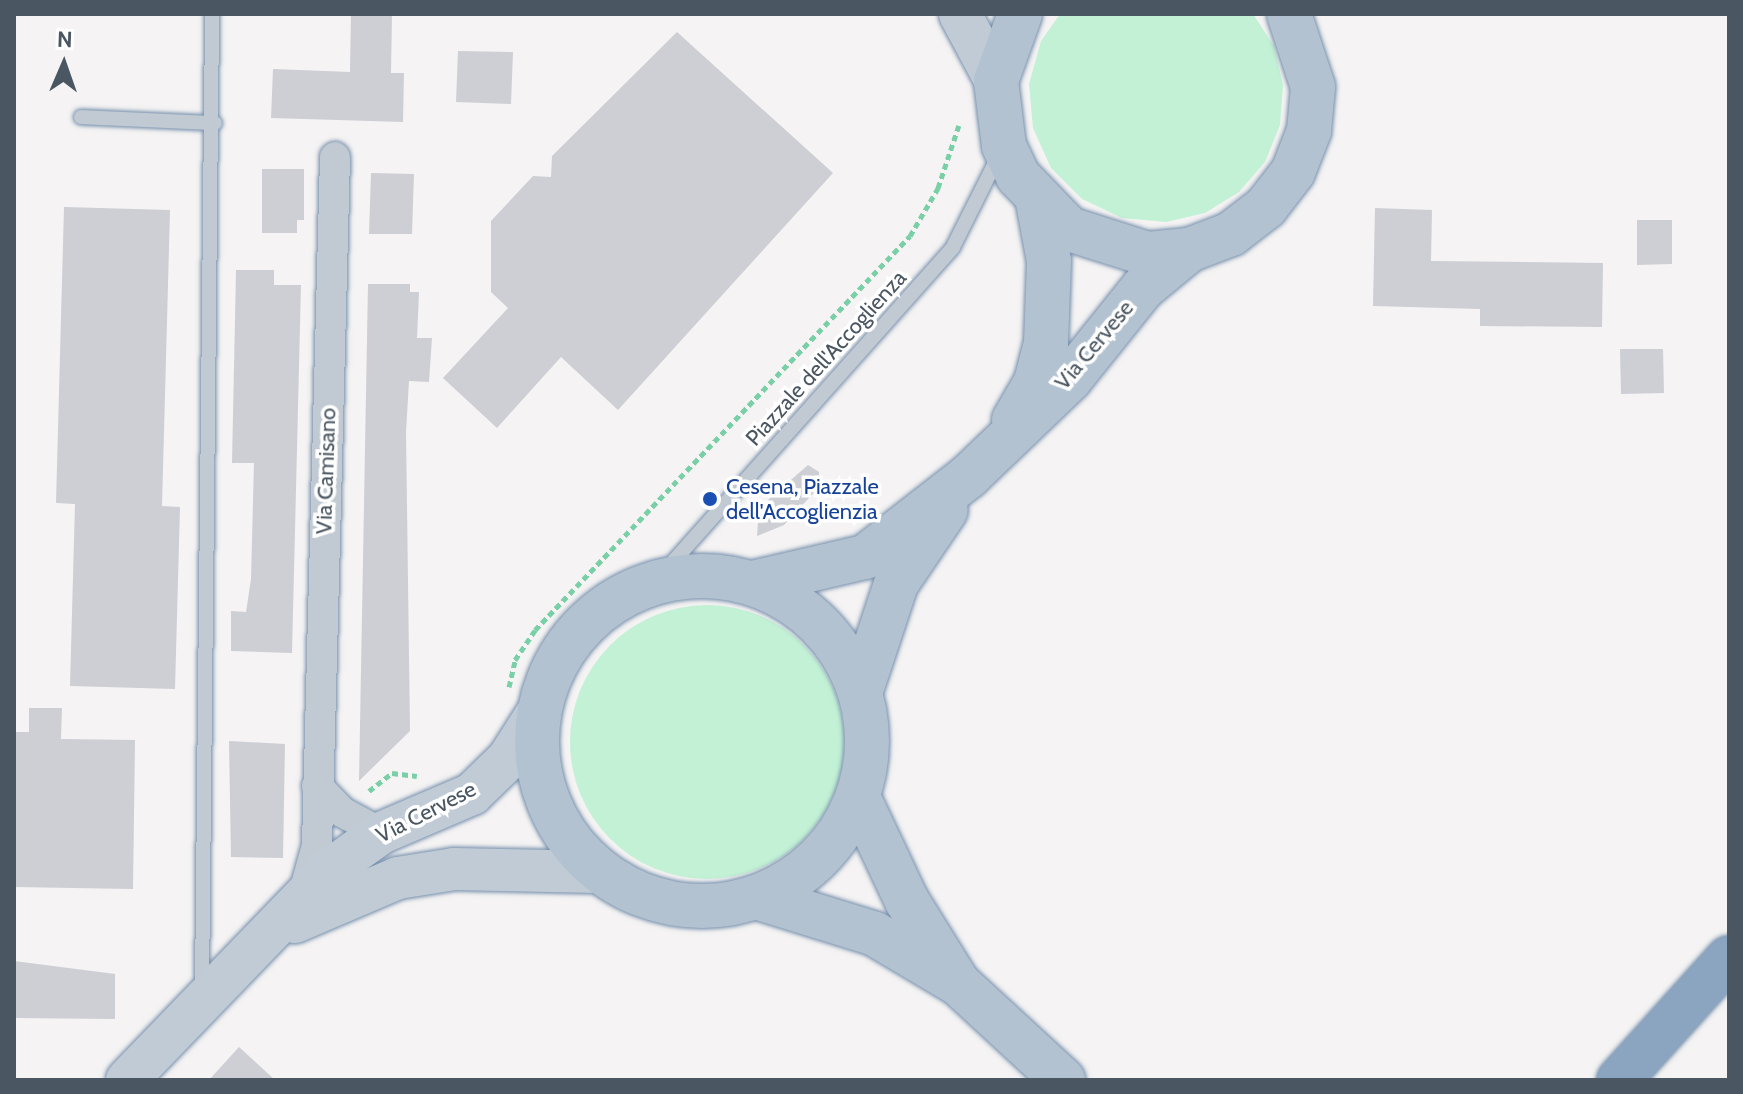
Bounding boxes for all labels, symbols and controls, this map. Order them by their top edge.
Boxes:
north arrow [24,24,104,104]
text: N [57,26,73,53]
street label: Piazzale dell'Accoglienza [740,265,912,451]
street label: Via Cervese [1049,295,1139,395]
street label: Via Camisano [311,407,341,535]
place label: Cesena, Piazzale dell'Accoglienzia [726,473,879,524]
marker: Cesena, Piazzale dell'Accoglienzia [701,490,719,508]
street label: Via Cervese [372,776,480,848]

